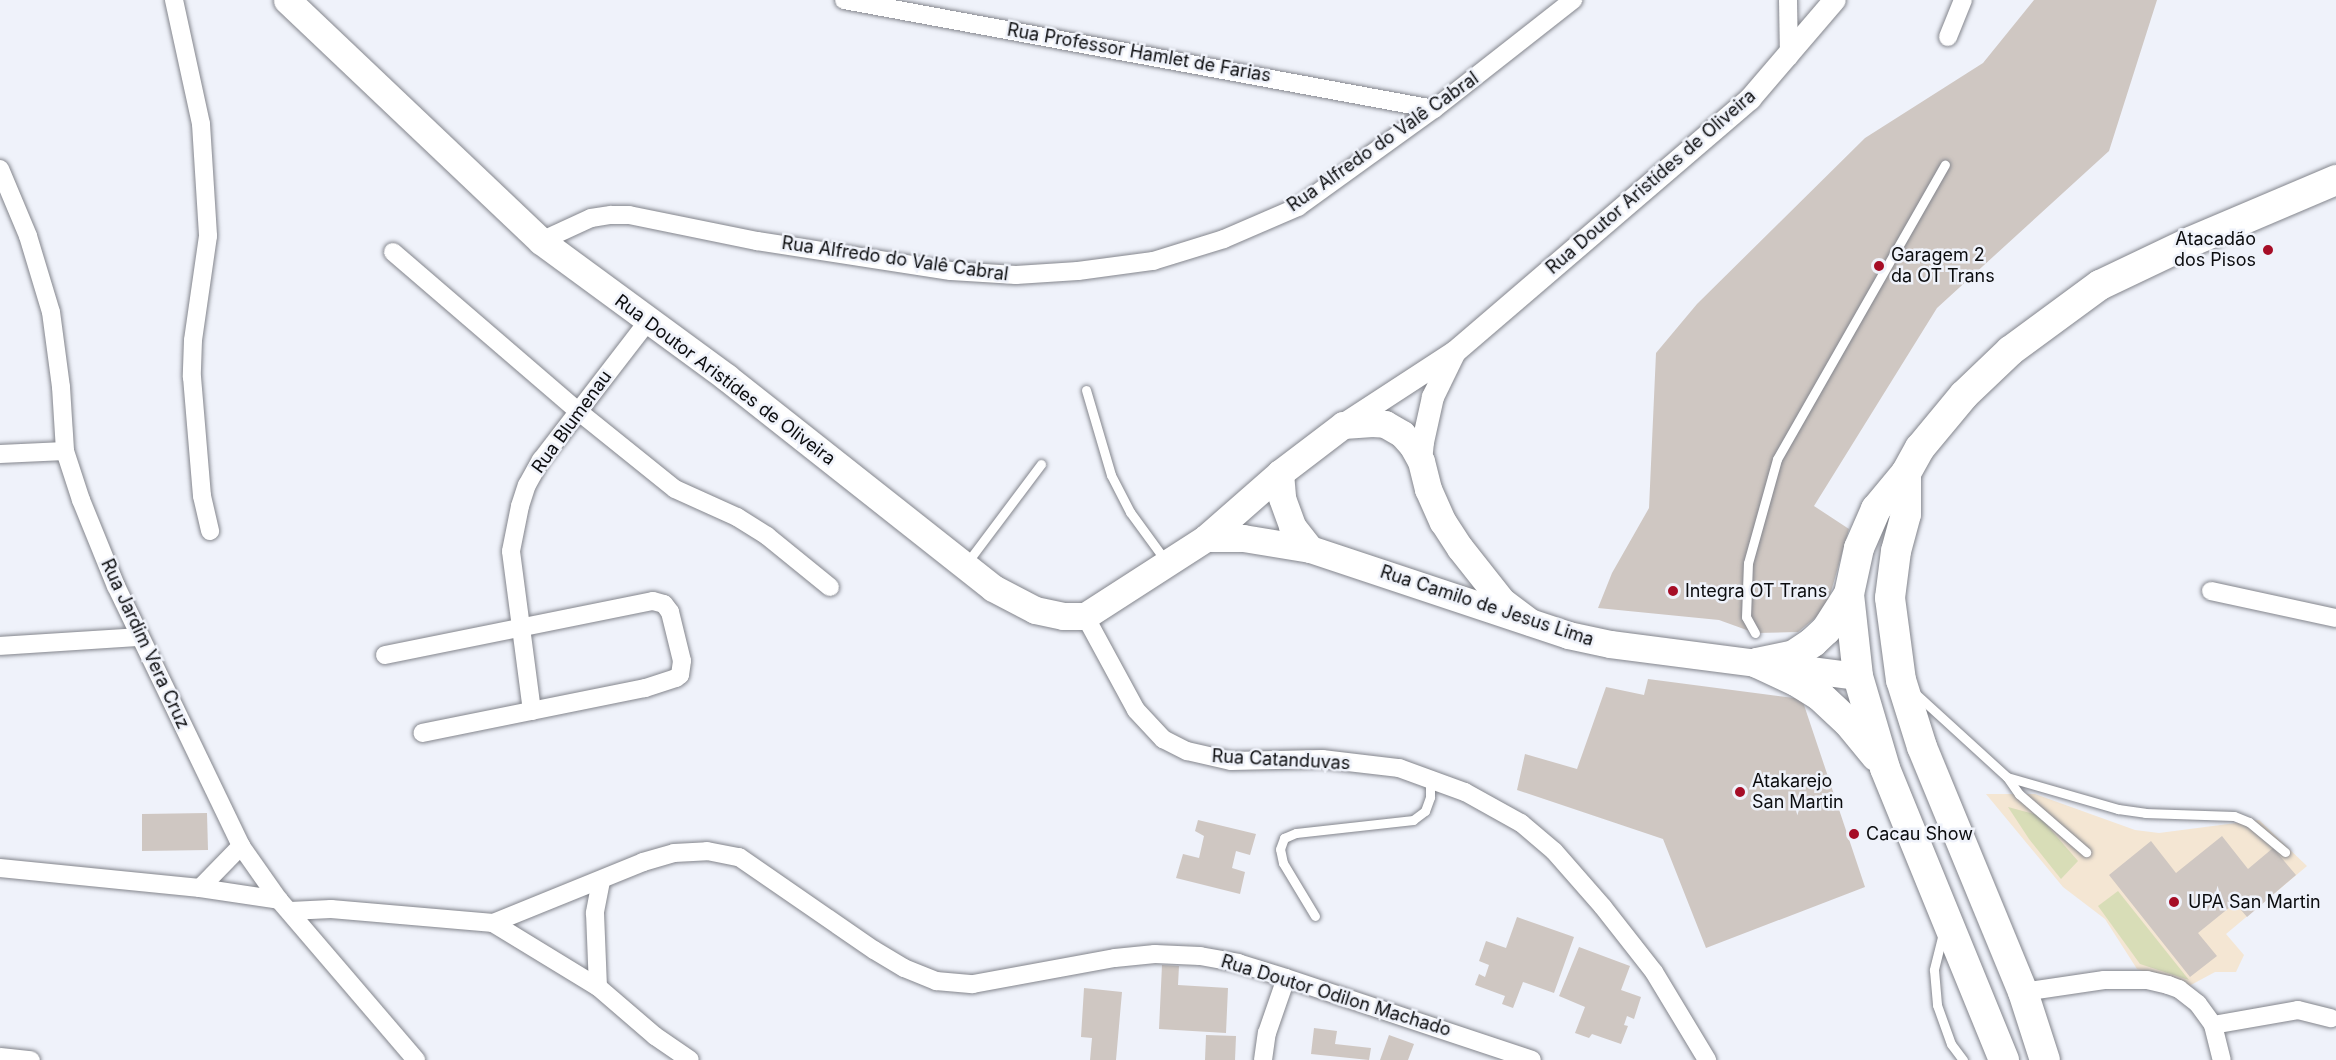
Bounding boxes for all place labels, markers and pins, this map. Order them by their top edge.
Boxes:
place label: Atacadão dos Pisos [2174,229,2256,272]
marker: Atacadão dos Pisos [2261,243,2275,257]
place label: Garagem 2 da OT Trans [1891,245,1995,288]
marker: Garagem 2 da OT Trans [1872,259,1886,273]
place label: Integra OT Trans [1685,580,1827,602]
marker: Integra OT Trans [1666,584,1680,598]
place label: Atakarejo San Martin [1752,771,1844,814]
marker: Atakarejo San Martin [1733,785,1747,799]
place label: Cacau Show [1866,823,1973,845]
marker: Cacau Show [1847,827,1861,841]
place label: UPA San Martin [2188,891,2321,913]
marker: UPA San Martin [2165,893,2183,911]

